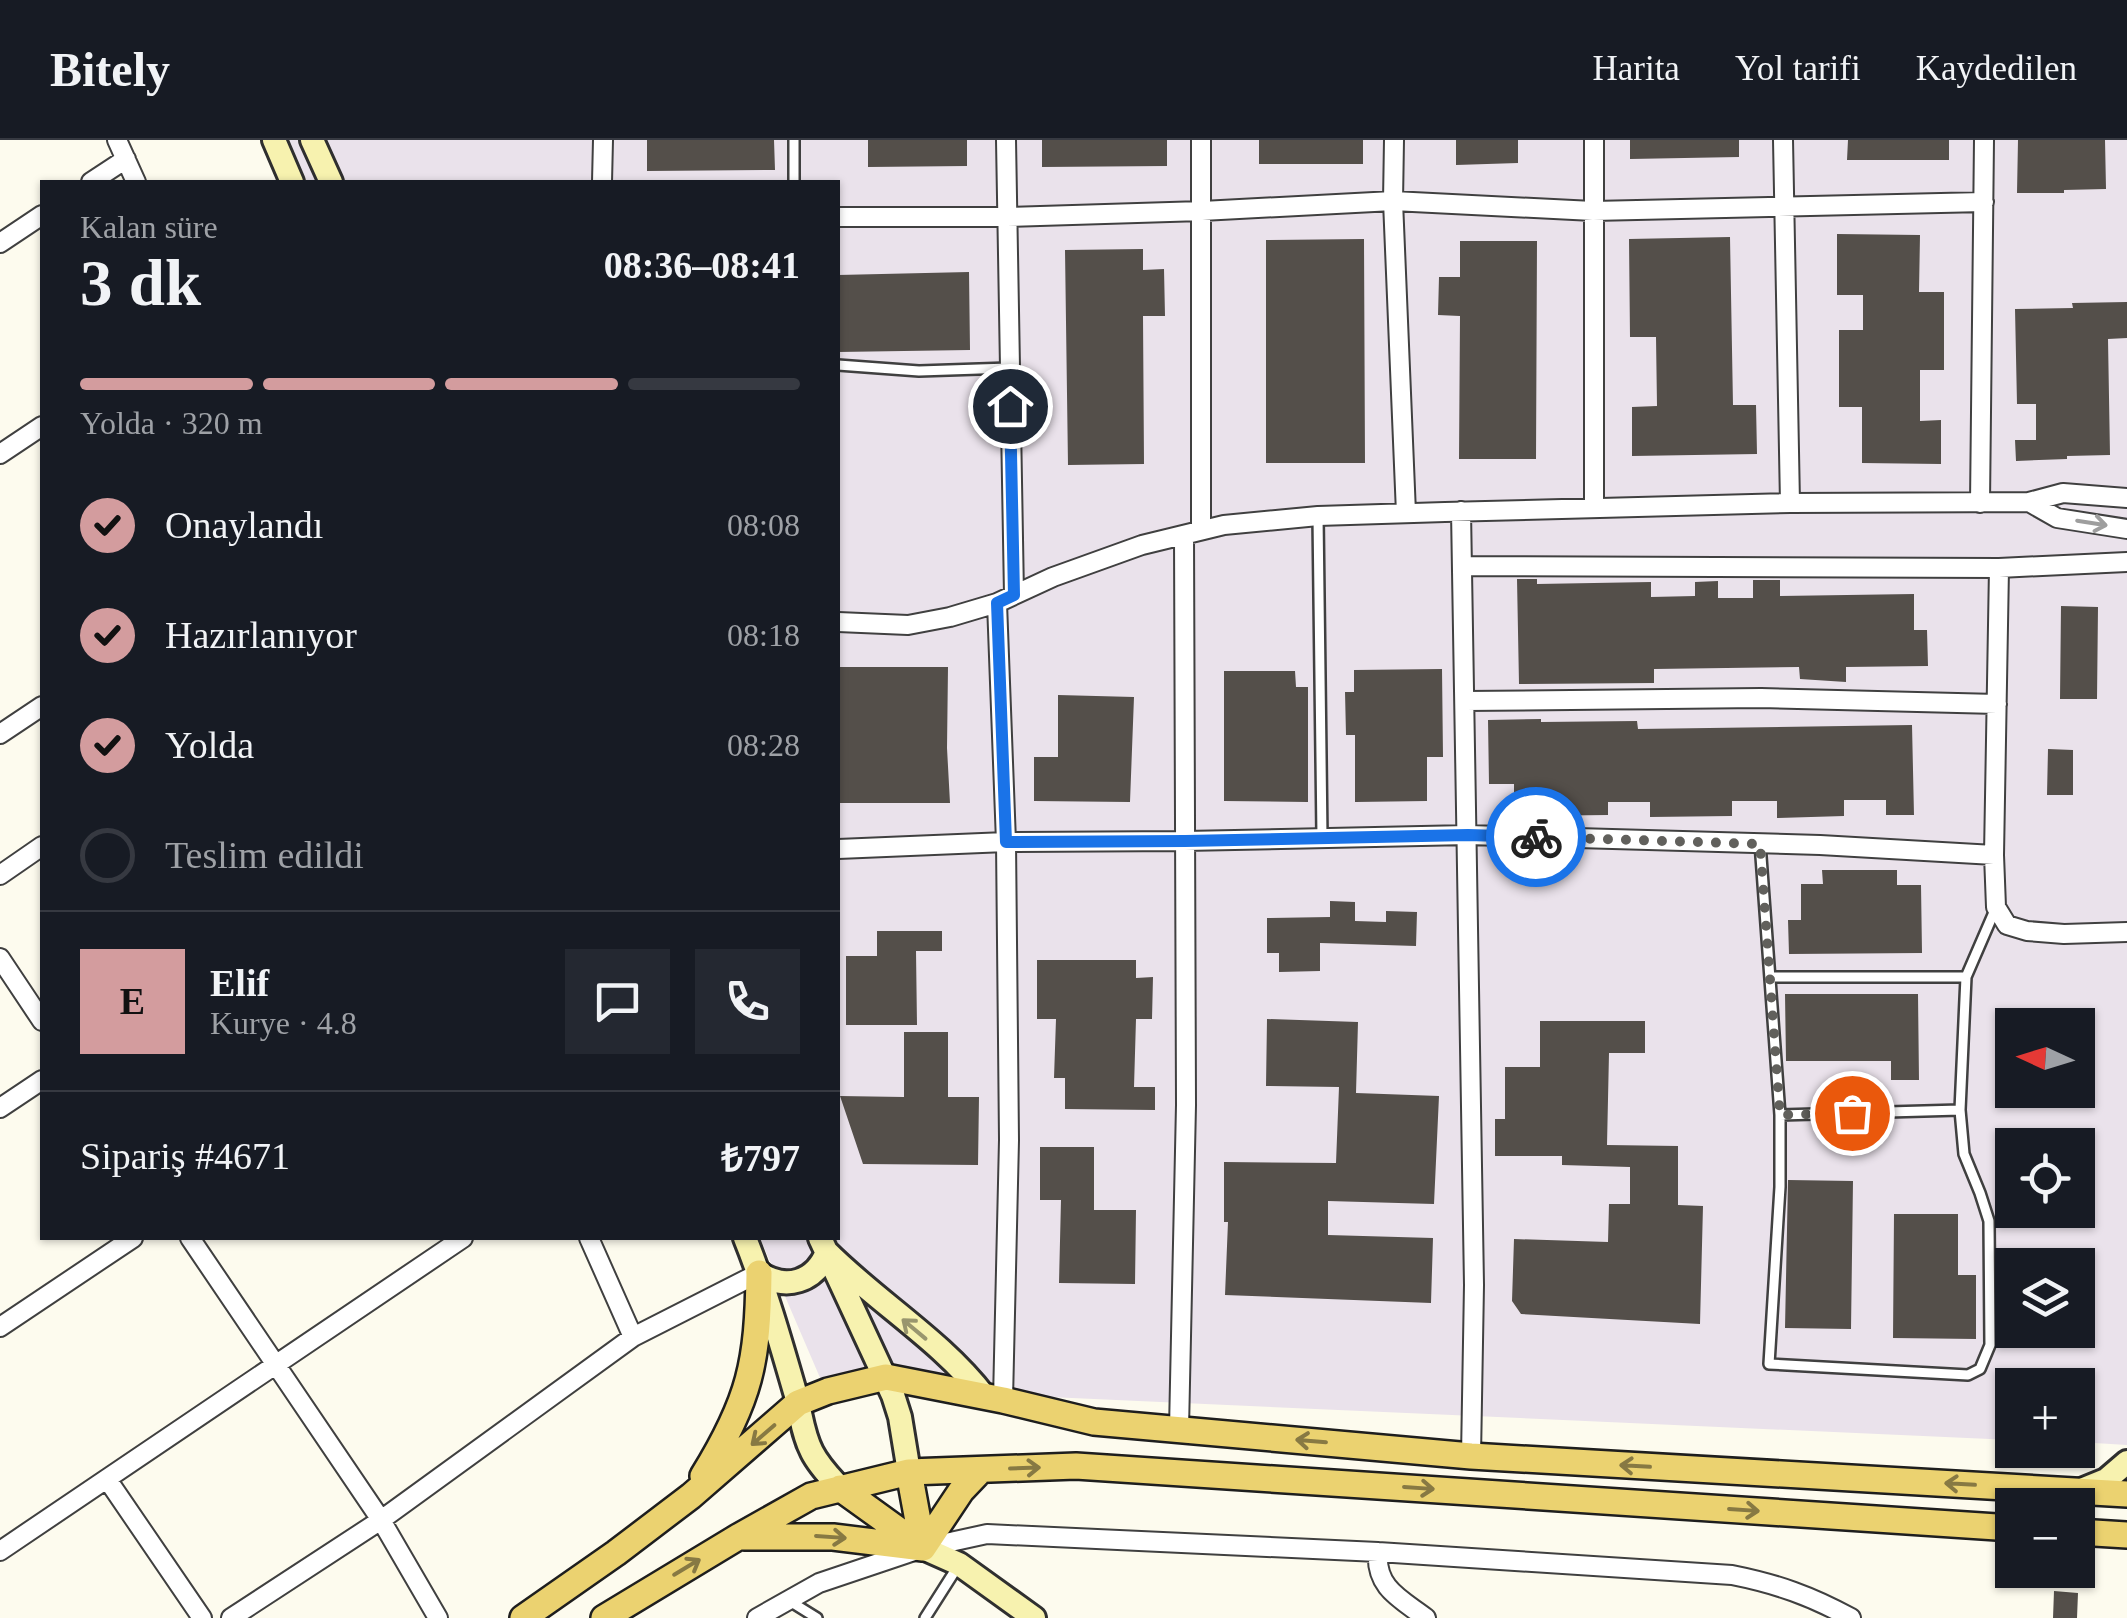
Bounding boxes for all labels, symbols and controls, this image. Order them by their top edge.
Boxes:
text: Bitely [50,43,170,96]
text: Harita [1592,49,1680,88]
text: Yol tarifi [1735,49,1861,88]
text: Kaydedilen [1916,49,2077,88]
text: Kalan süre [80,209,218,245]
text: 08:36–08:41 [604,244,800,286]
text: 3 dk [80,247,201,319]
pin [968,364,1053,449]
icon: home [983,379,1038,434]
text: Yolda · 320 m [80,405,263,441]
icon: check [80,498,135,553]
text: Onaylandı [165,504,323,546]
text: 08:08 [727,507,800,543]
one-way arrow [2075,515,2108,533]
icon: check [80,608,135,663]
text: Hazırlanıyor [165,614,357,656]
text: 08:18 [727,617,800,653]
icon: check [80,718,135,773]
text: Yolda [165,724,254,766]
text: 08:28 [727,727,800,763]
courier [1486,787,1586,887]
icon: bike [1509,810,1564,865]
text: Teslim edildi [165,834,364,876]
button: chat [565,949,670,1054]
button: phone [695,949,800,1054]
text: Elif [210,962,269,1004]
text: E [120,980,145,1022]
text: Kurye · 4.8 [210,1005,357,1041]
north arrow [1995,1008,2095,1108]
map controls [1995,1008,2095,1588]
pin [1810,1071,1895,1156]
icon: bag [1825,1086,1880,1141]
button: locate [1995,1128,2095,1228]
text: Sipariş #4671 [80,1135,290,1177]
text: ₺797 [721,1137,800,1179]
button: layers [1995,1248,2095,1348]
one-way arrow [901,1318,927,1340]
button: + [1995,1368,2095,1468]
one-way arrow [751,1423,776,1446]
one-way arrow [1296,1432,1328,1451]
one-way arrow [1620,1456,1652,1475]
one-way arrow [1009,1458,1041,1477]
one-way arrow [1944,1474,1976,1493]
one-way arrow [1403,1479,1435,1498]
button: − [1995,1488,2095,1588]
one-way arrow [1727,1501,1759,1520]
one-way arrow [814,1528,846,1547]
one-way arrow [672,1557,701,1577]

